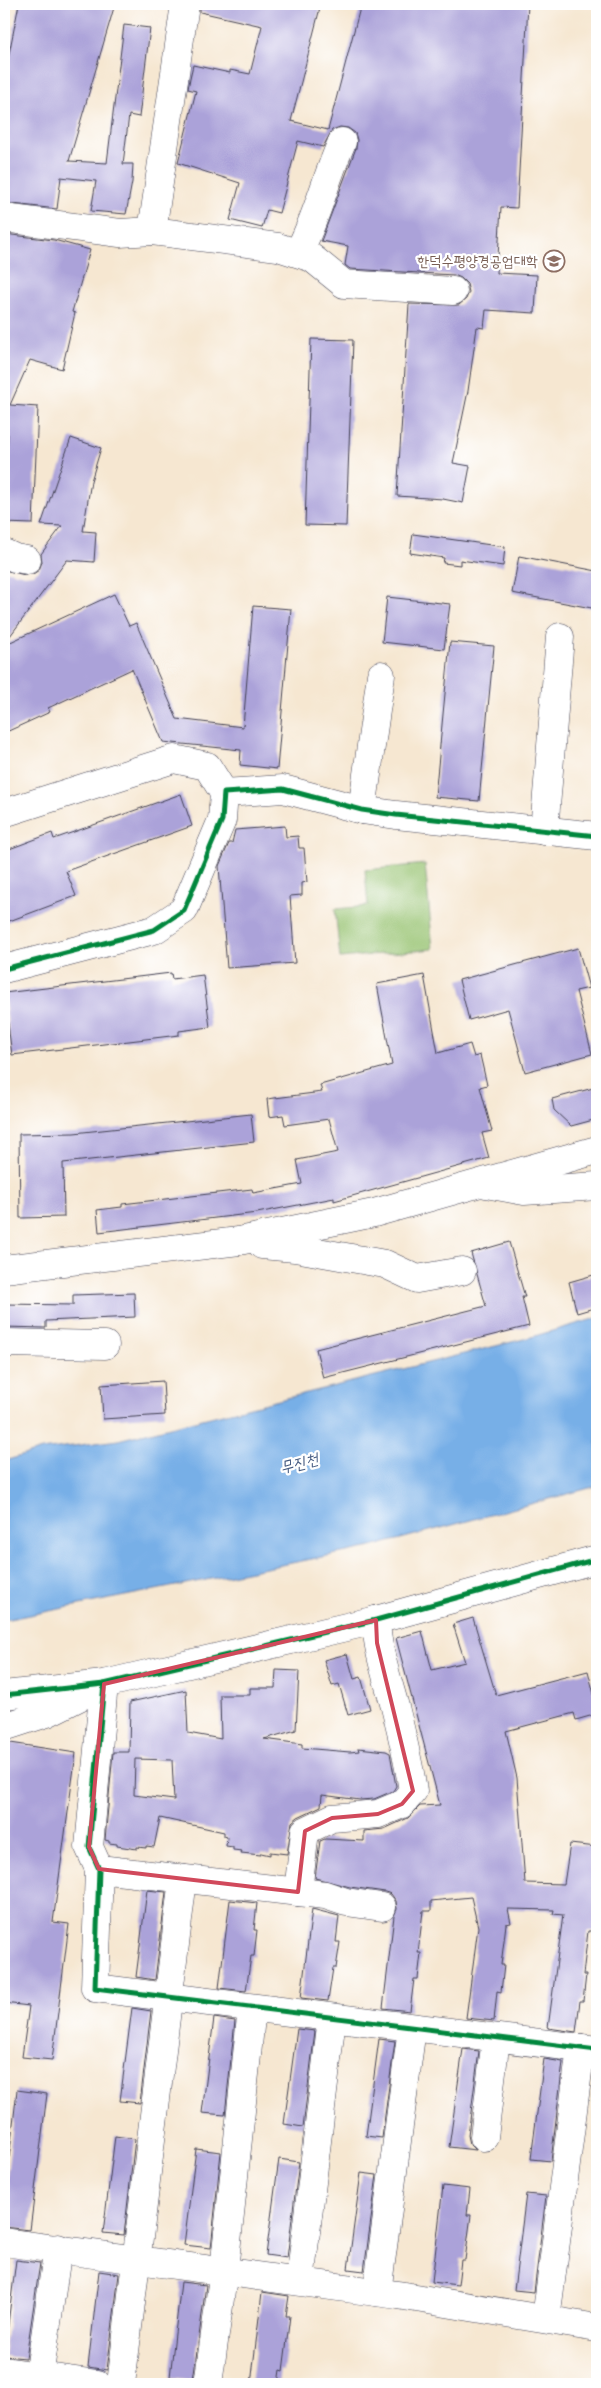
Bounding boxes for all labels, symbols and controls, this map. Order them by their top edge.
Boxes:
school or university icon: 한덕수평양경공업대학 [542,249,566,273]
place label: 한덕수평양경공업대학 [417,252,538,270]
water label: 무진천 [278,1448,322,1477]

